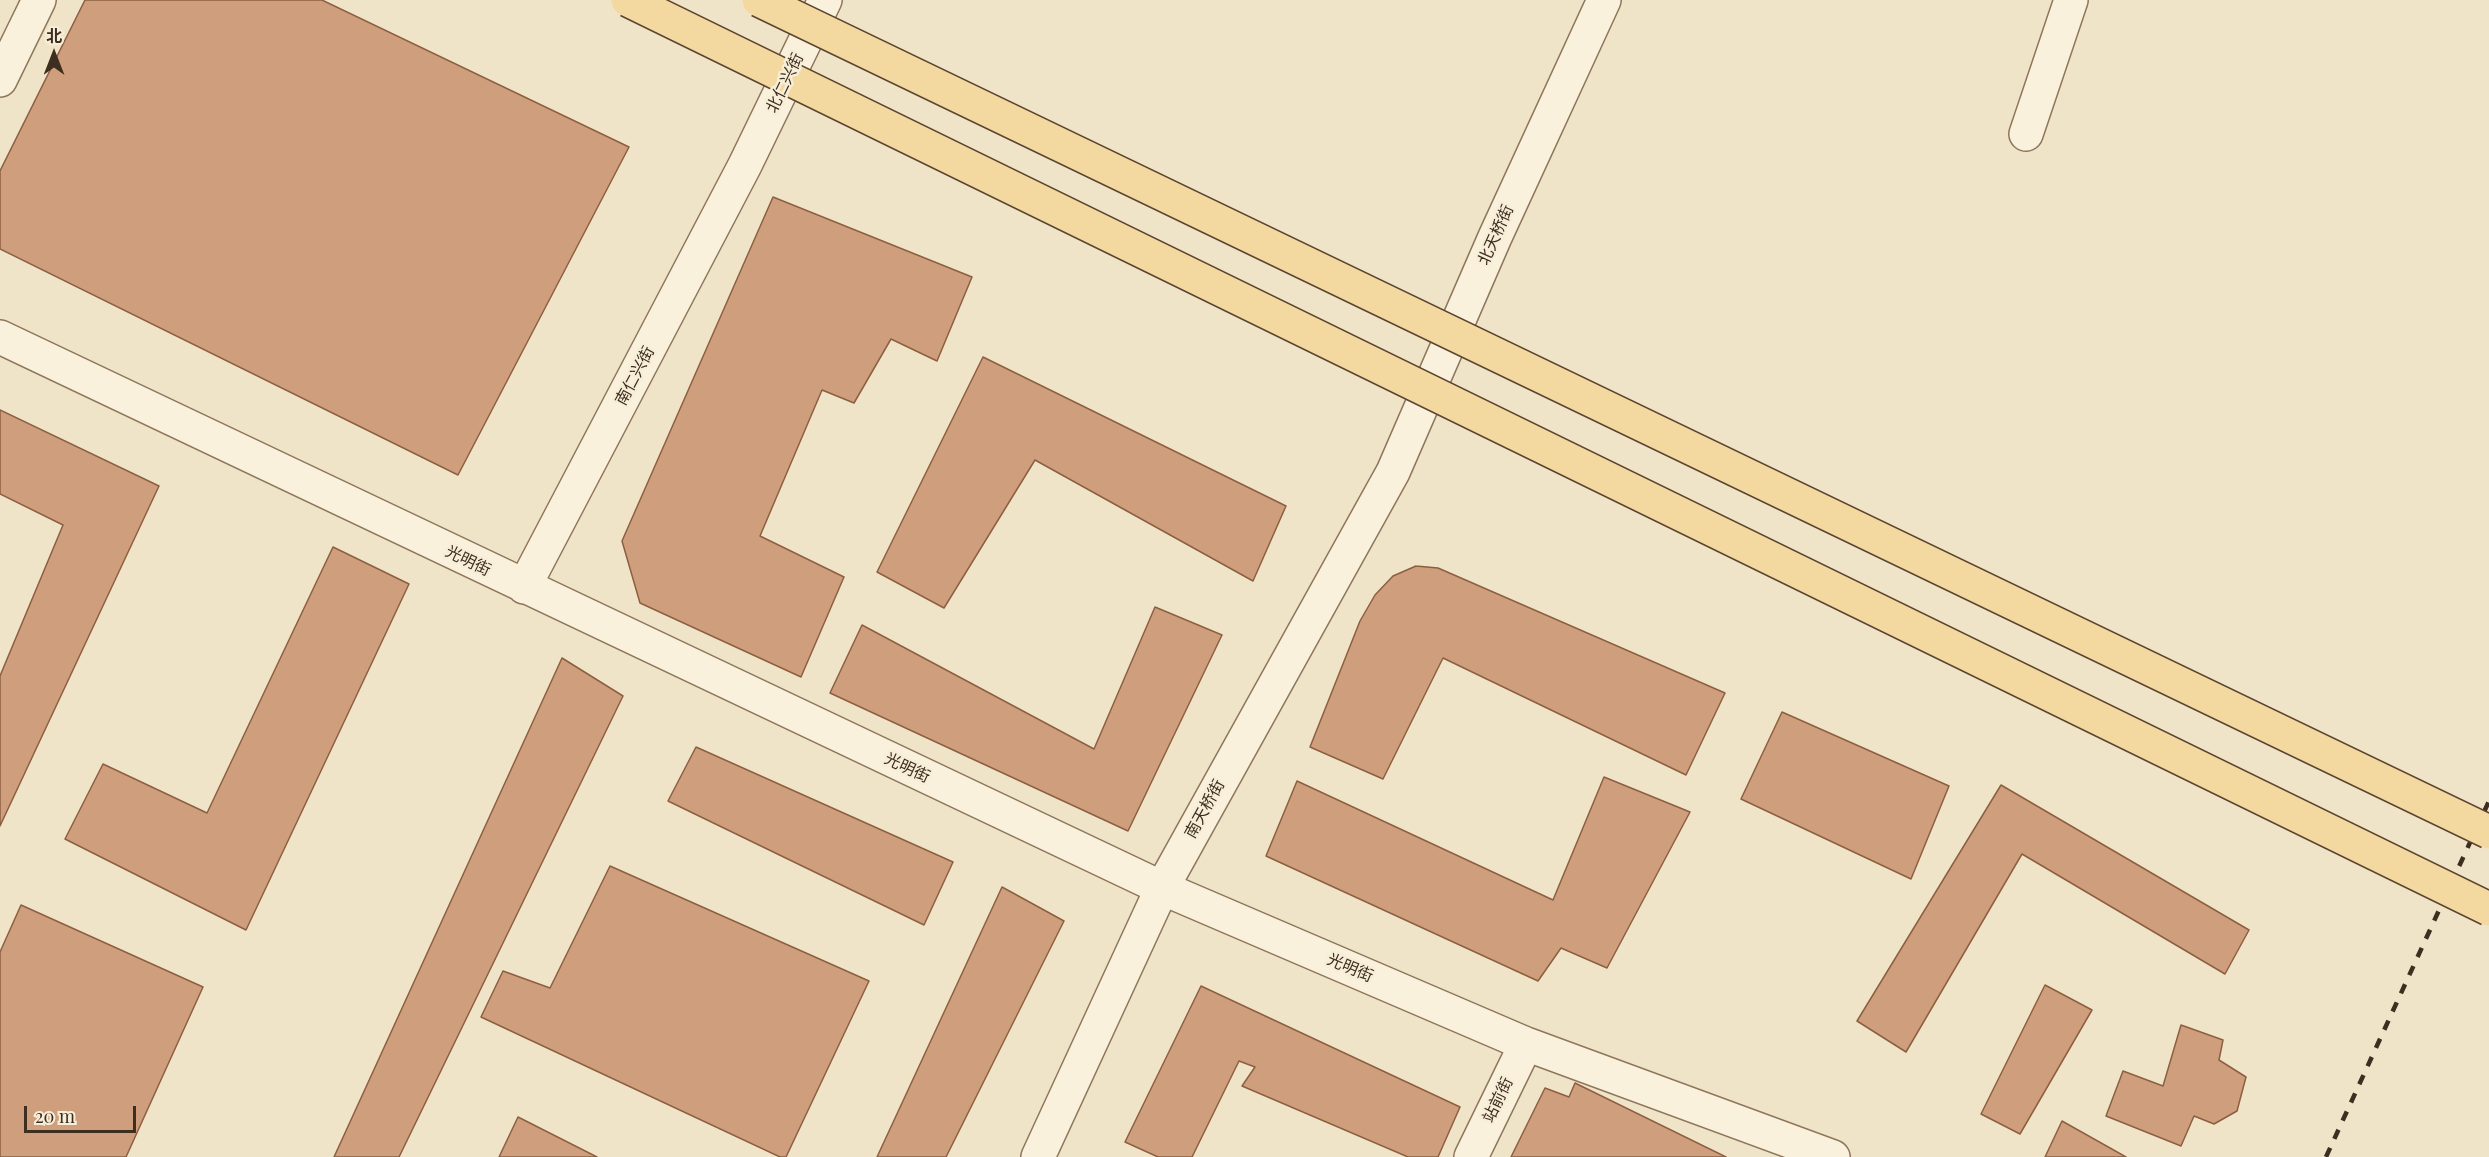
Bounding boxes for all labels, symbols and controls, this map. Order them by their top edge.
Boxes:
north arrow [24,24,84,84]
text: 北 [46,25,62,46]
street label: 北仁兴街 [762,50,808,116]
street label: 北天桥街 [1474,202,1518,268]
street label: 南仁兴街 [612,343,658,409]
street label: 光明街 [442,542,494,580]
street label: 光明街 [881,749,933,787]
street label: 南天桥街 [1181,776,1229,842]
street label: 光明街 [1324,950,1376,986]
street label: 站前街 [1479,1074,1517,1126]
scale bar [27,1094,140,1132]
text: 20 m [35,1104,75,1128]

